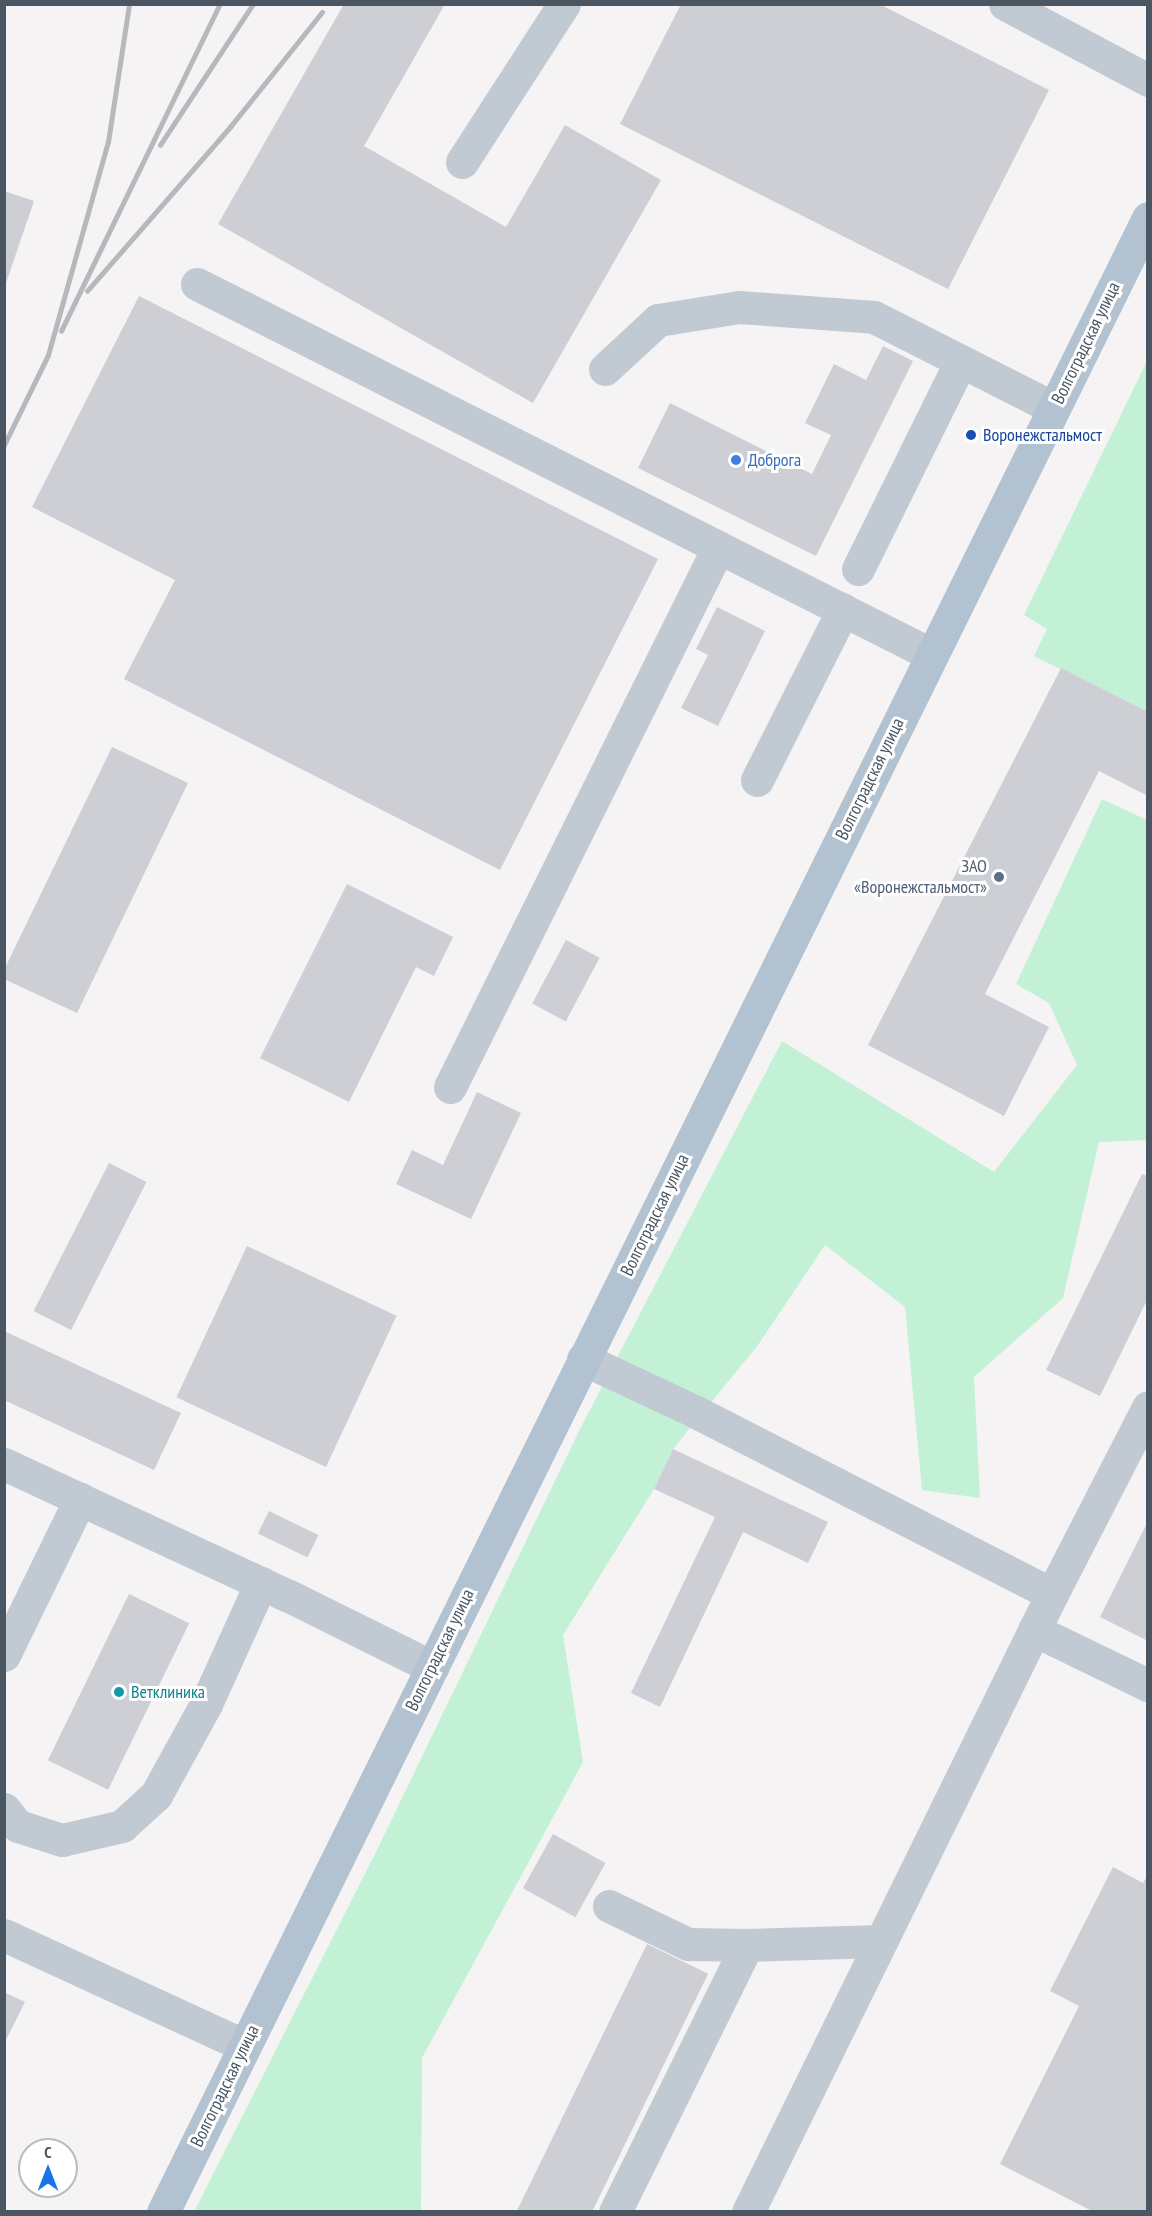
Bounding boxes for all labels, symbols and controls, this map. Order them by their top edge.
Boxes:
street label: Волгоградская улица [1047,278,1125,408]
place label: Воронежстальмост [983,424,1102,446]
marker: Воронежстальмост [964,428,978,442]
place label: Доброга [748,449,801,471]
marker: Доброга [729,453,743,467]
street label: Волгоградская улица [831,714,909,844]
place label: ЗАО «Воронежстальмост» [854,856,987,898]
marker: ЗАО «Воронежстальмост» [992,870,1006,884]
street label: Волгоградская улица [616,1150,694,1280]
street label: Волгоградская улица [401,1585,479,1715]
place label: Ветклиника [131,1681,205,1703]
marker: Ветклиника [112,1685,126,1699]
street label: Волгоградская улица [186,2021,264,2151]
north arrow [18,2138,78,2198]
text: С [44,2142,52,2162]

